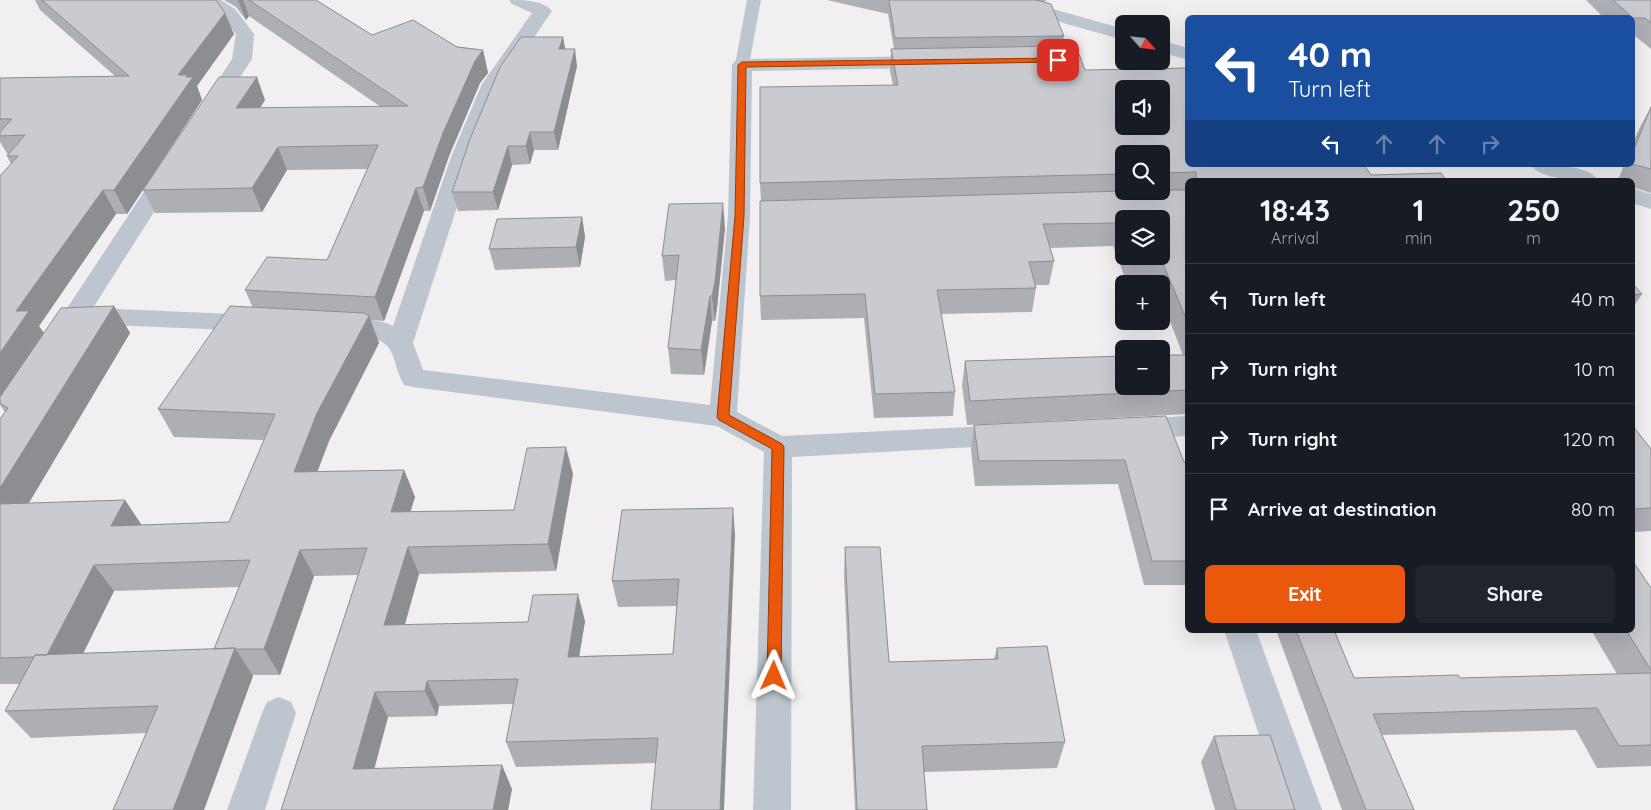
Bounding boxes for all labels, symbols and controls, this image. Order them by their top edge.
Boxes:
north arrow [1115,15,1170,70]
map controls [1115,15,1170,395]
text: 40 m [1288,32,1372,76]
icon: left [1205,35,1270,100]
pin [1037,39,1079,81]
icon: arrive [1044,46,1072,74]
text: Turn left [1288,75,1371,103]
button: sound [1115,80,1170,135]
icon: left [1317,130,1345,158]
icon: ahead [1370,130,1398,158]
icon: ahead [1423,130,1451,158]
icon: right [1476,130,1504,158]
button: search [1115,145,1170,200]
text: 18:43 [1260,191,1330,229]
text: 1 [1413,191,1424,229]
text: 250 [1507,191,1560,229]
button: layers [1115,210,1170,265]
text: Arrival [1271,228,1319,248]
text: min [1405,228,1432,248]
text: m [1526,228,1541,248]
button: + [1115,275,1170,330]
icon: left [1205,285,1233,313]
text: Turn left [1248,287,1326,311]
text: 40 m [1571,287,1615,311]
button: − [1115,340,1170,395]
icon: right [1205,355,1233,383]
text: Turn right [1248,357,1337,381]
text: 10 m [1574,357,1615,381]
icon: right [1205,425,1233,453]
text: Turn right [1248,427,1337,451]
text: 120 m [1564,427,1615,451]
icon: arrive [1205,495,1233,523]
text: Arrive at destination [1248,497,1437,521]
text: 80 m [1571,497,1615,521]
button: Exit [1205,565,1405,623]
button: Share [1415,565,1615,623]
position arrow [747,649,799,701]

